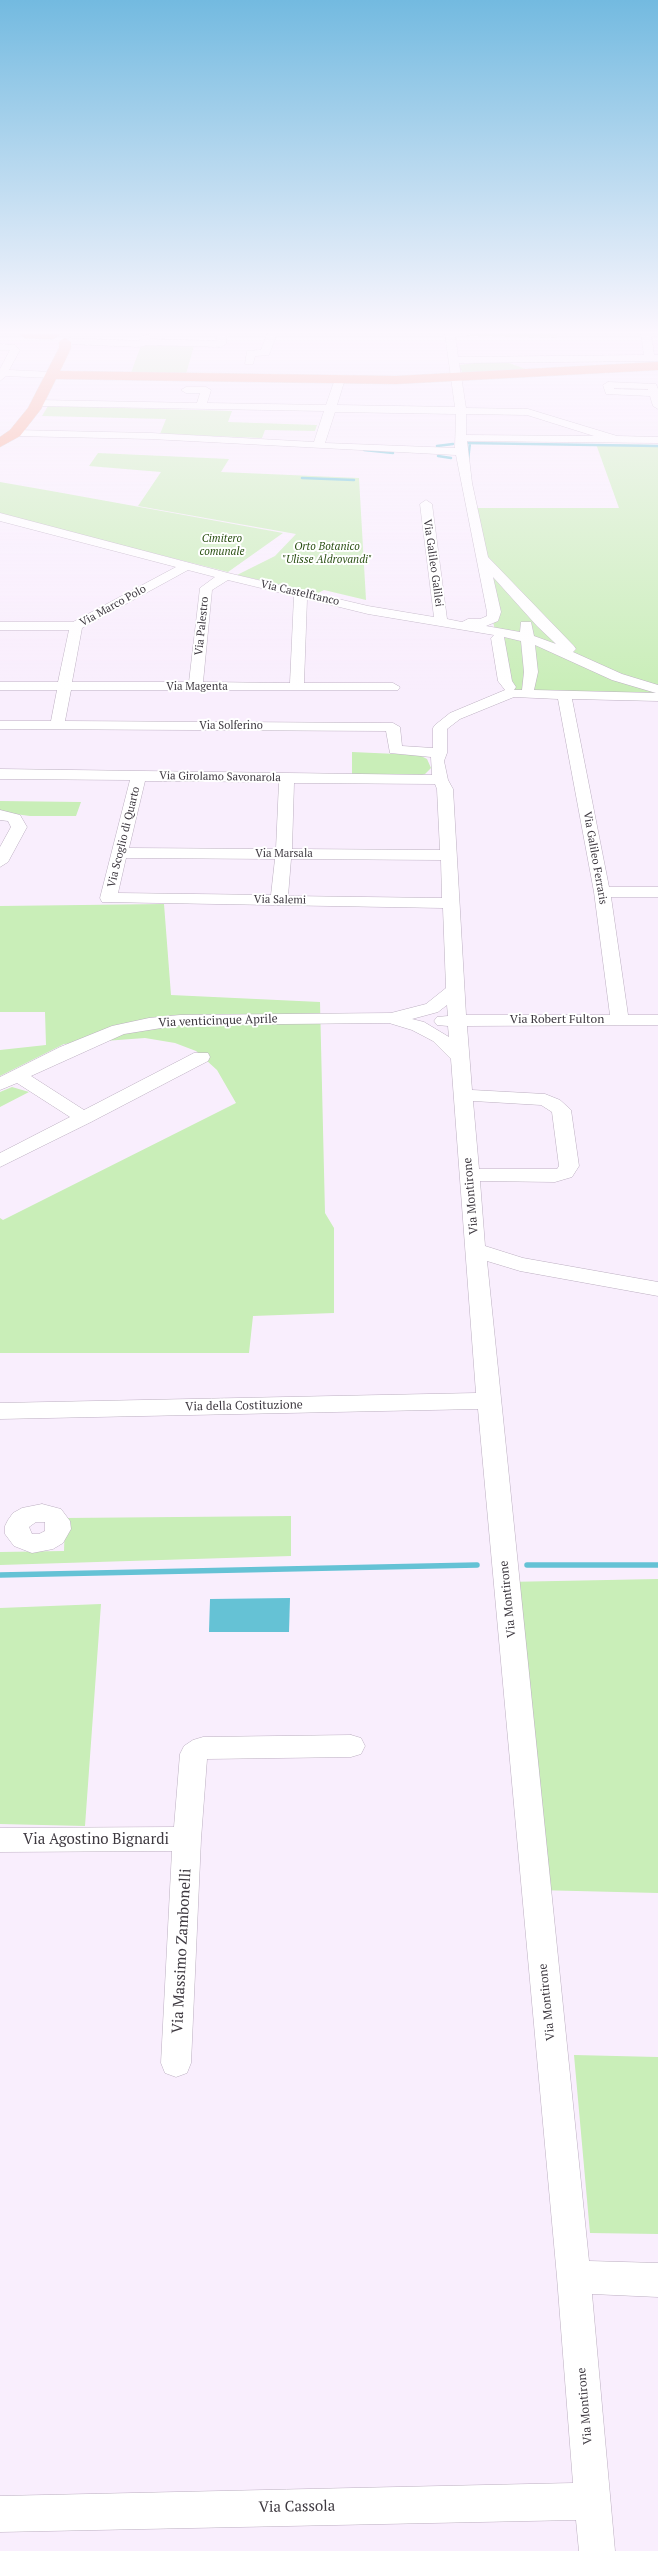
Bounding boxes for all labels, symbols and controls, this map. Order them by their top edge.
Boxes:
street label: Via Galileo Galilei [420,518,446,608]
park label: Cimitero comunale [199,532,245,558]
park label: Orto Botanico "Ulisse Aldrovandi" [282,540,372,566]
street label: Via Castelfranco [259,578,341,608]
street label: Via Marco Polo [78,582,148,630]
street label: Via Palestro [192,596,212,656]
street label: Via Magenta [166,680,228,694]
street label: Via Solferino [199,719,263,733]
street label: Via Girolamo Savonarola [159,769,281,785]
street label: Via Scoglio di Quarto [105,785,143,889]
street label: Via Galileo Ferraris [580,810,610,906]
street label: Via Marsala [255,847,313,861]
street label: Via Salemi [254,893,306,907]
street label: Via venticinque Aprile [158,1012,278,1030]
street label: Via Robert Fulton [510,1013,604,1027]
street label: Via Montirone [460,1157,482,1235]
street label: Via della Costituzione [185,1398,303,1414]
street label: Via Montirone [497,1560,519,1638]
street label: Via Agostino Bignardi [23,1831,169,1849]
street label: Via Massimo Zambonelli [169,1868,195,2034]
street label: Via Montirone [536,1963,558,2041]
street label: Via Montirone [574,2367,596,2445]
street label: Via Cassola [259,2497,335,2517]

